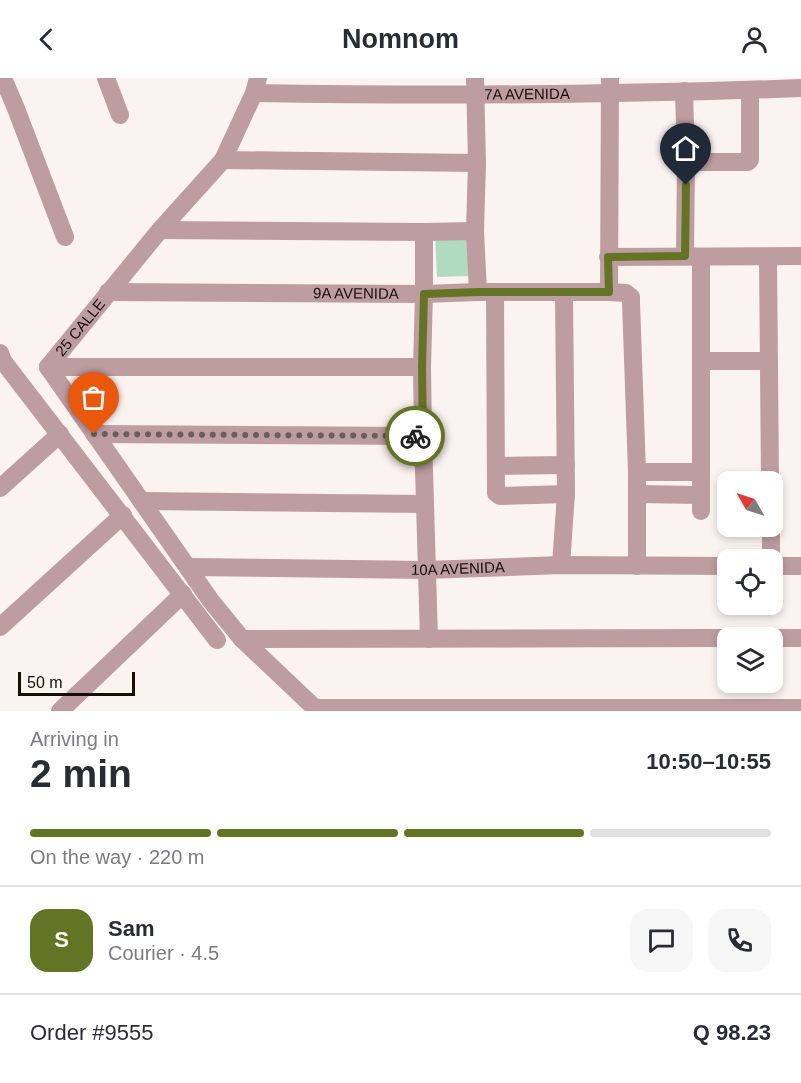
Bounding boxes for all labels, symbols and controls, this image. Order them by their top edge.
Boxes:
icon: back [30,23,63,56]
icon: person [738,23,771,56]
text: Nomnom [342,24,459,54]
street label: 7A AVENIDA [484,85,570,103]
pin [660,123,711,185]
icon: home [669,132,702,165]
street label: 9A AVENIDA [313,284,399,302]
street label: 25 CALLE [52,295,108,359]
pin [68,372,119,434]
icon: bag [77,381,110,414]
courier [385,406,445,466]
icon: bike [399,420,432,453]
north arrow [717,471,783,537]
map controls [717,471,783,693]
button: locate [717,549,783,615]
street label: 10A AVENIDA [411,558,505,578]
button: layers [717,627,783,693]
scale bar [18,669,135,696]
text: 50 m [27,674,63,691]
text: Arriving in [30,728,119,750]
text: 10:50–10:55 [646,749,771,774]
text: 2 min [30,752,132,795]
text: On the way · 220 m [30,846,205,868]
button: chat [630,909,693,972]
button: phone [708,909,771,972]
text: Sam [108,916,154,941]
text: S [54,927,69,952]
text: Courier · 4.5 [108,942,219,964]
text: Order #9555 [30,1020,154,1045]
text: Q 98.23 [693,1020,771,1045]

